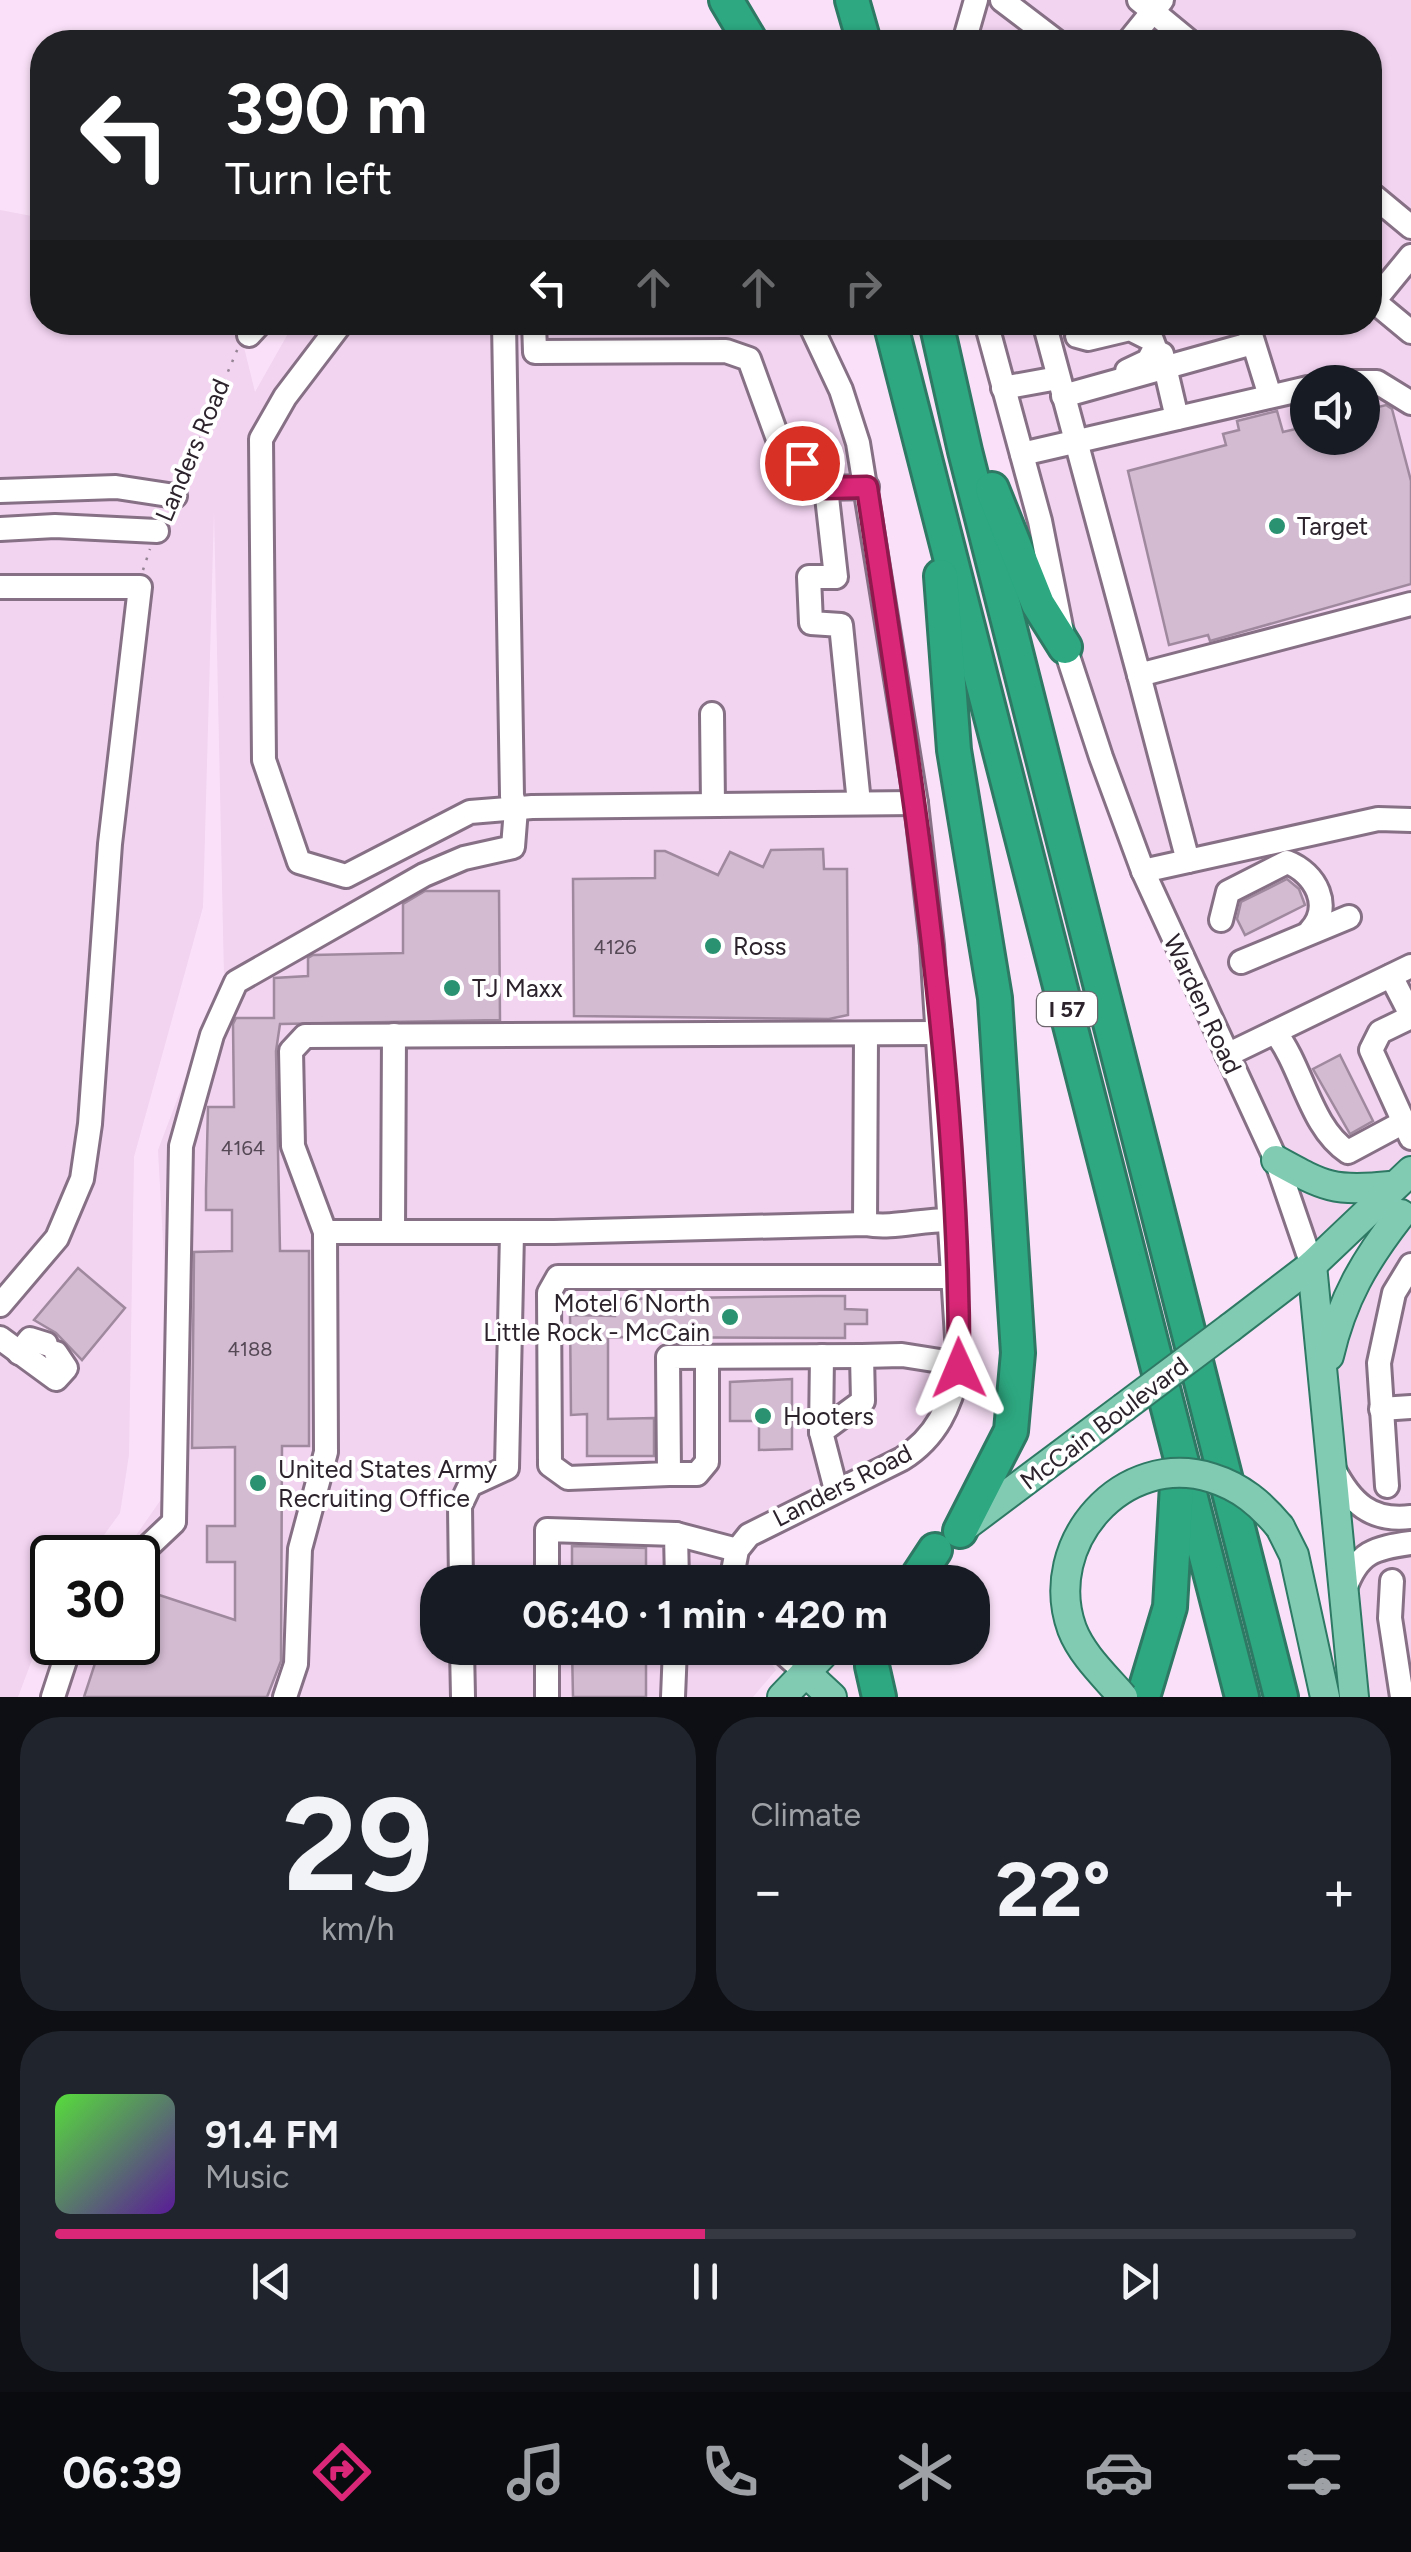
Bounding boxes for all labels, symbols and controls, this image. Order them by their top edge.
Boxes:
text: 390 m [225,66,428,151]
icon: left [60,70,190,200]
text: Turn left [225,151,392,205]
icon: left [521,260,576,315]
icon: ahead [626,260,681,315]
icon: ahead [731,260,786,315]
icon: right [836,260,891,315]
map controls [1290,365,1380,455]
button: sound [1290,365,1380,455]
street label: Landers Road [149,374,235,526]
pin [760,421,845,506]
icon: arrive [775,436,830,491]
place label: Target [1297,511,1368,541]
marker: Target [1266,515,1288,537]
street label: Warden Road [1158,930,1248,1078]
place label: Ross [733,931,786,961]
house number: 4126 [593,935,637,959]
marker: Ross [702,935,724,957]
place label: TJ Maxx [472,973,563,1003]
marker: TJ Maxx [441,977,463,999]
road number: I 57 [1037,992,1097,1026]
house number: 4164 [221,1136,265,1160]
place label: Motel 6 North Little Rock - McCain [483,1288,710,1347]
marker: Motel 6 North Little Rock - McCain [719,1306,741,1328]
position arrow [907,1316,1011,1420]
house number: 4188 [227,1337,273,1361]
street label: McCain Boulevard [1014,1350,1194,1496]
place label: Hooters [783,1401,874,1431]
marker: Hooters [752,1405,774,1427]
street label: Landers Road [768,1437,916,1533]
place label: United States Army Recruiting Office [278,1454,497,1513]
marker: United States Army Recruiting Office [247,1472,269,1494]
speed limit sign: 30 [30,1535,160,1665]
text: 06:40 · 1 min · 420 m [522,1592,888,1638]
text: 29 [282,1767,433,1923]
text: Climate [751,1796,861,1834]
text: 22° [996,1845,1111,1935]
text: − [751,1858,785,1924]
text: + [1322,1858,1356,1924]
text: km/h [321,1910,394,1948]
text: 91.4 FM [205,2112,339,2158]
text: Music [205,2158,290,2196]
icon: previous [244,2254,299,2309]
icon: pause [678,2254,733,2309]
icon: next [1112,2254,1167,2309]
icon: directions [307,2437,377,2507]
icon: music [501,2437,571,2507]
icon: phone [695,2437,765,2507]
icon: climate [890,2437,960,2507]
icon: car [1084,2437,1154,2507]
icon: filters [1279,2437,1349,2507]
text: 06:39 [62,2445,182,2499]

